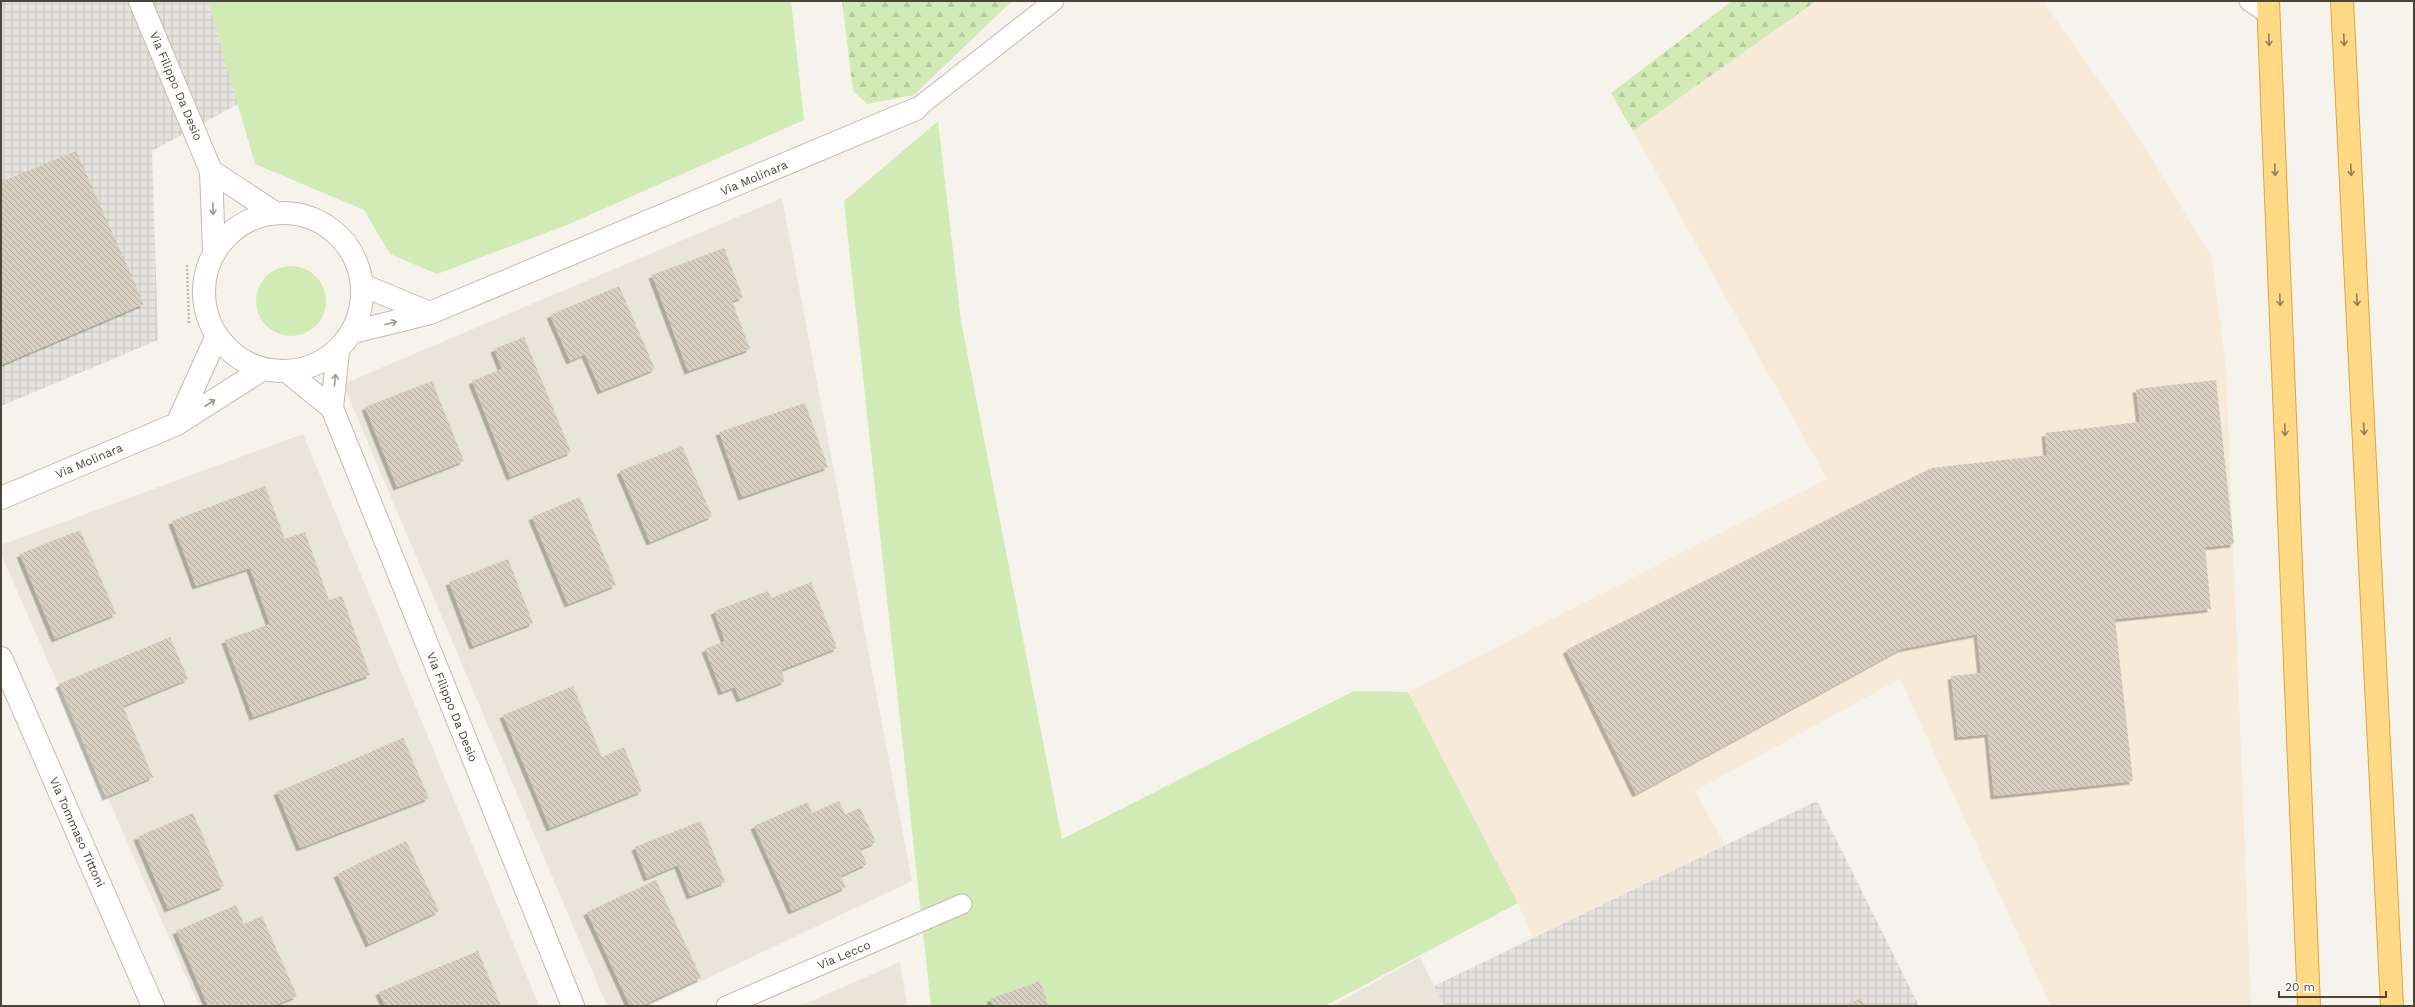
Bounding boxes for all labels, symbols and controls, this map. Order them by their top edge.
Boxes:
street label: Via Filippo Da Desio [147,29,205,143]
one-way arrow [2266,33,2273,46]
one-way arrow [2341,33,2348,46]
street label: Via Molinara [718,158,790,198]
one-way arrow [2271,163,2278,176]
one-way arrow [2347,163,2354,176]
one-way arrow [209,202,216,215]
one-way arrow [2276,293,2284,306]
one-way arrow [2353,293,2361,306]
one-way arrow [384,318,397,326]
one-way arrow [331,374,338,387]
one-way arrow [204,398,216,406]
one-way arrow [2360,422,2367,435]
one-way arrow [2282,423,2289,436]
street label: Via Molinara [53,441,125,481]
street label: Via Filippo Da Desio [424,650,480,764]
street label: Via Tommaso Tittoni [46,775,108,889]
street label: Via Lecco [815,938,873,972]
scale bar [2279,973,2386,999]
text: 20 m [2285,980,2315,994]

